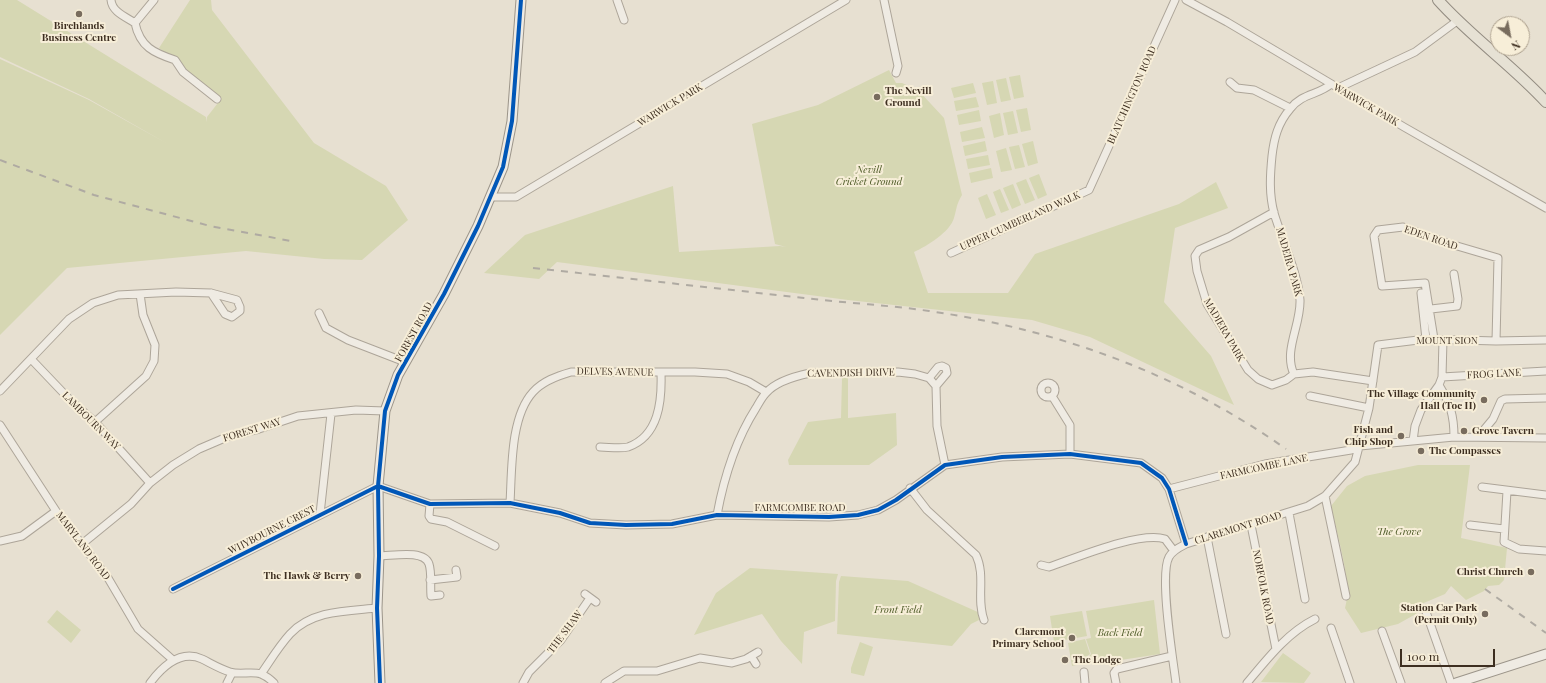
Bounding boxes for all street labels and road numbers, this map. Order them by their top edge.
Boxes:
street label: BLATCHINGTON ROAD [1105,44,1159,146]
street label: WARWICK PARK [635,81,705,129]
street label: WARWICK PARK [1331,81,1401,129]
street label: UPPER CUMBERLAND WALK [958,189,1082,253]
street label: EDEN ROAD [1403,223,1459,253]
street label: MADEIRA PARK [1273,226,1305,298]
street label: MADIERA PARK [1201,296,1247,364]
street label: FOREST ROAD [393,300,435,364]
street label: MOUNT SION [1416,335,1478,347]
street label: DELVES AVENUE [577,365,653,379]
street label: CAVENDISH DRIVE [807,366,895,380]
street label: FROG LANE [1467,367,1521,381]
street label: LAMBOURN WAY [59,389,123,453]
street label: FOREST WAY [222,416,282,444]
street label: FARMCOMBE LANE [1219,452,1309,482]
street label: FARMCOMBE ROAD [754,502,846,514]
street label: WHYBOURNE CREST [226,503,318,557]
street label: MARYLAND ROAD [53,509,113,583]
street label: CLAREMONT ROAD [1193,509,1283,547]
street label: NORFOLK ROAD [1250,549,1276,625]
street label: THE SHAW [545,608,585,656]

